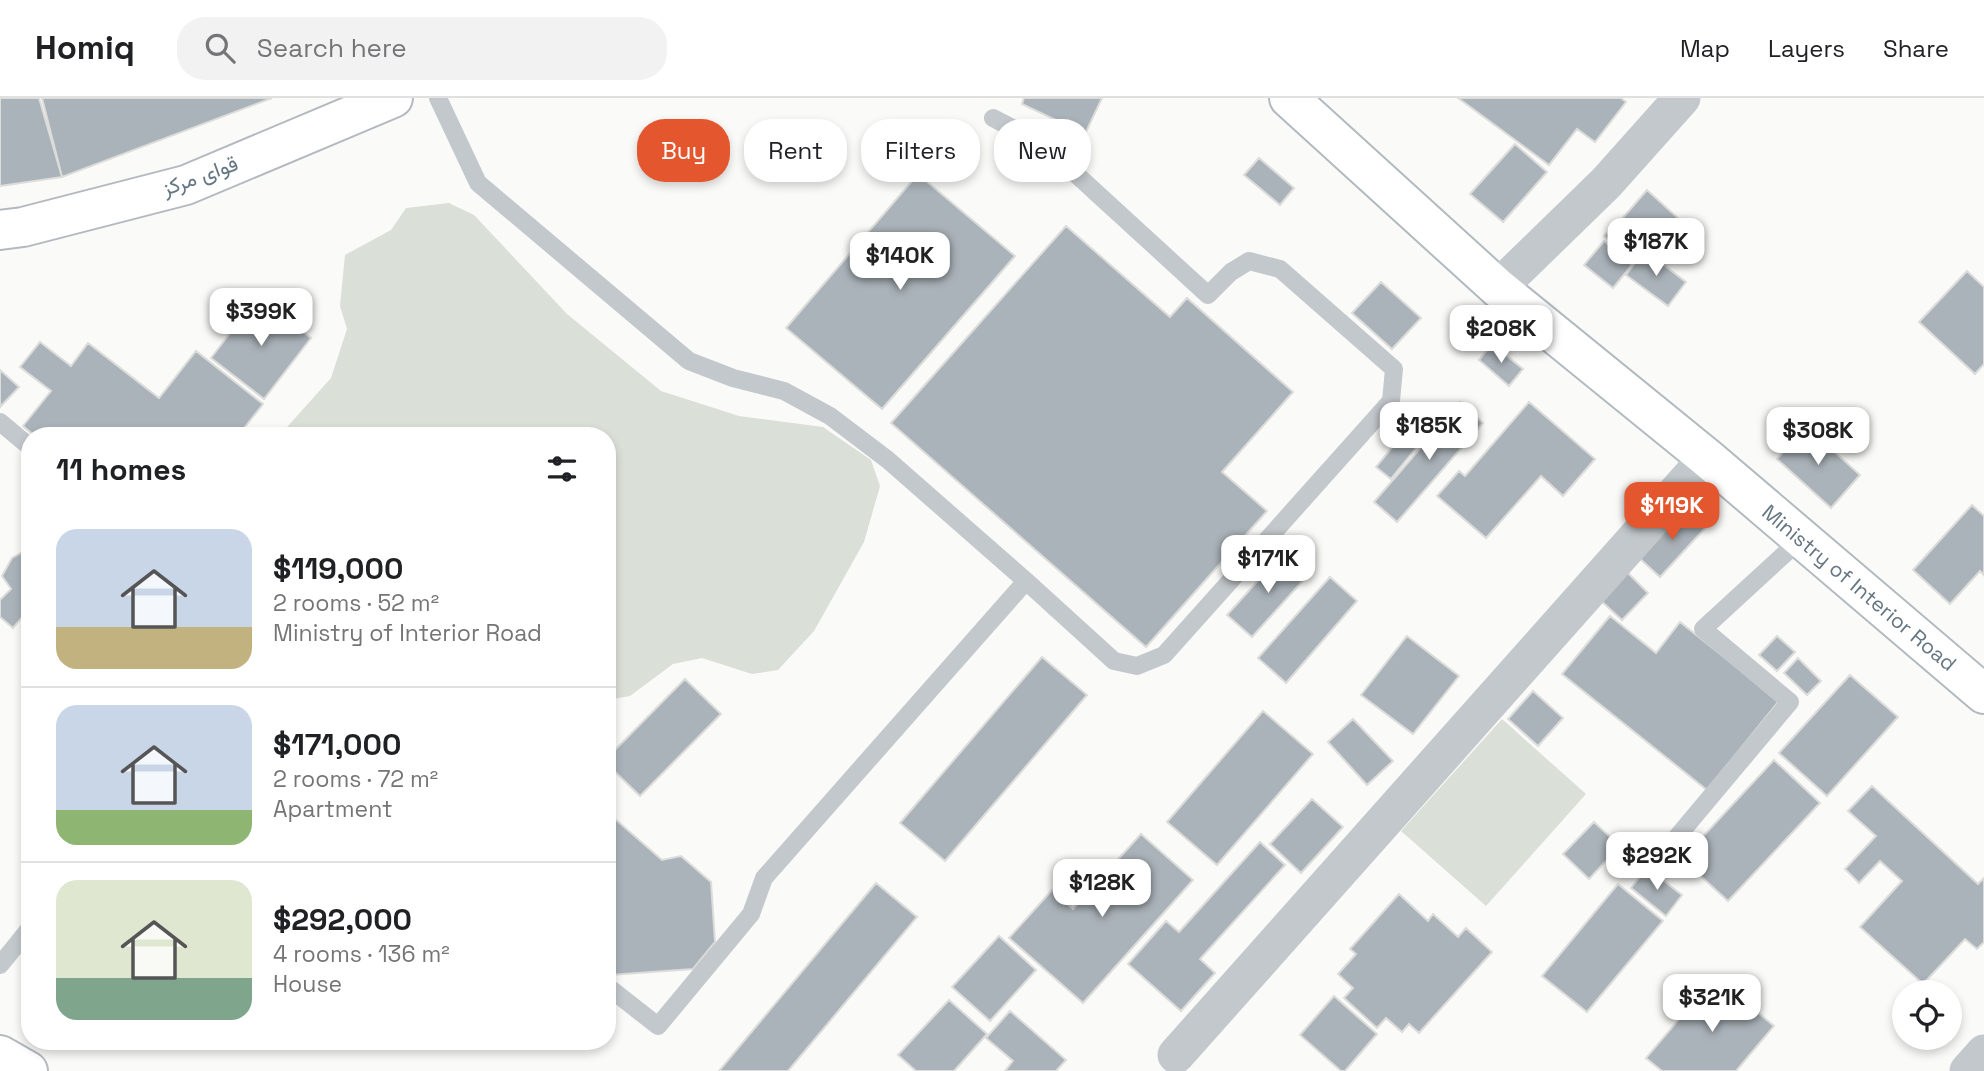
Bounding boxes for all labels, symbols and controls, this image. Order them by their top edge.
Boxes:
search box [177,17,667,80]
text: Homiq [35,27,135,69]
icon: search [201,29,239,67]
text: Search here [257,31,407,65]
text: Map [1680,33,1730,64]
text: Layers [1768,33,1845,64]
text: Share [1883,33,1949,64]
chip: Buy [637,119,730,182]
chip: Rent [744,119,847,182]
chip: Filters [861,119,980,182]
chip: New [994,119,1091,182]
street label: قوای مرکز [157,149,241,202]
pin: $187K [1607,218,1705,278]
text: $187K [1623,226,1689,256]
pin: $140K [851,232,949,292]
text: $140K [866,240,934,270]
pin: $399K [212,288,310,348]
text: $399K [226,296,296,326]
pin: $208K [1452,306,1550,365]
text: $208K [1466,313,1536,343]
pin: $185K [1380,402,1478,462]
pin: $308K [1769,408,1867,467]
text: $185K [1396,410,1462,440]
text: $308K [1782,415,1854,445]
text: 11 homes [56,450,186,489]
icon: filters [543,450,581,488]
pin: $119K [1623,482,1721,542]
text: $119K [1640,490,1704,520]
street label: Ministry of Interior Road [1757,498,1962,677]
pin: $171K [1219,536,1317,595]
text: $171K [1237,543,1299,573]
text: $119,000 [273,549,403,588]
icon: home [112,557,196,641]
text: 2 rooms · 52 m² [273,588,439,618]
text: Ministry of Interior Road [273,618,542,648]
text: $171,000 [273,725,401,764]
icon: home [112,733,196,817]
text: 2 rooms · 72 m² [273,764,438,794]
text: Apartment [273,794,393,824]
pin: $292K [1608,832,1706,892]
text: $292K [1622,840,1692,870]
pin: $128K [1053,860,1151,919]
text: $128K [1069,867,1135,897]
text: $292,000 [273,900,412,939]
icon: home [112,908,196,992]
text: 4 rooms · 136 m² [273,939,450,969]
text: House [273,969,342,999]
pin: $321K [1663,974,1761,1034]
map controls [1892,980,1962,1050]
button: locate [1892,980,1962,1050]
text: $321K [1679,982,1745,1012]

